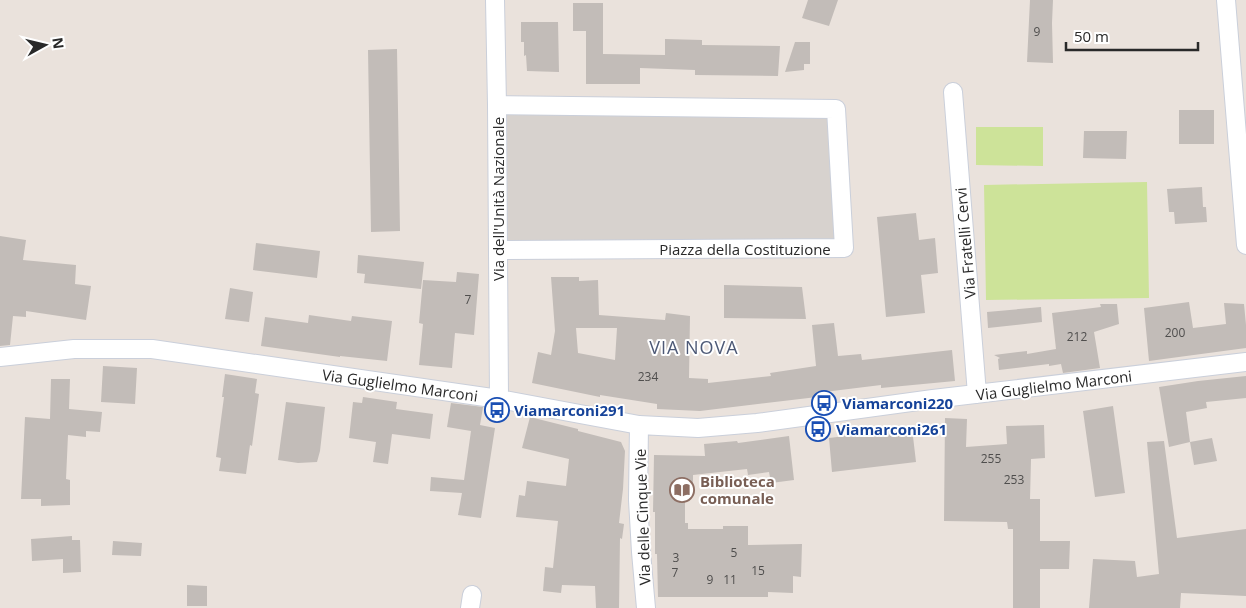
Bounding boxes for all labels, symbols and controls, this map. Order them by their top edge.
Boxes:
north arrow [20,20,70,70]
scale bar [1066,20,1198,52]
house number: 9 [1034,23,1041,40]
text: 50 m [1074,26,1109,46]
text: N [48,36,69,50]
street label: Via dell'Unità Nazionale [488,117,508,281]
street label: Via Fratelli Cervi [950,187,980,299]
street label: Piazza della Costituzione [659,239,831,259]
house number: 7 [465,291,472,308]
house number: 200 [1165,324,1185,341]
house number: 212 [1067,328,1087,345]
district label: VIA NOVA [649,335,739,359]
street label: Via Guglielmo Marconi [321,364,479,406]
street label: Via Guglielmo Marconi [975,366,1133,404]
house number: 234 [638,368,658,385]
bus stop icon: Viamarconi220 [811,390,837,416]
place label: Viamarconi220 [842,393,954,413]
bus stop icon: Viamarconi291 [484,397,510,423]
place label: Viamarconi291 [514,400,625,420]
bus stop icon: Viamarconi261 [805,416,831,442]
place label: Viamarconi261 [836,419,947,439]
street label: Via delle Cinque Vie [630,448,654,586]
house number: 255 [981,450,1001,467]
place label: Biblioteca comunale [700,471,775,508]
house number: 253 [1004,471,1024,488]
library icon: Biblioteca comunale [669,477,695,503]
house number: 5 [731,544,738,561]
house number: 3 [673,549,680,566]
house number: 15 [751,562,765,579]
house number: 7 [672,564,679,581]
house number: 9 [707,571,714,588]
house number: 11 [723,571,737,588]

